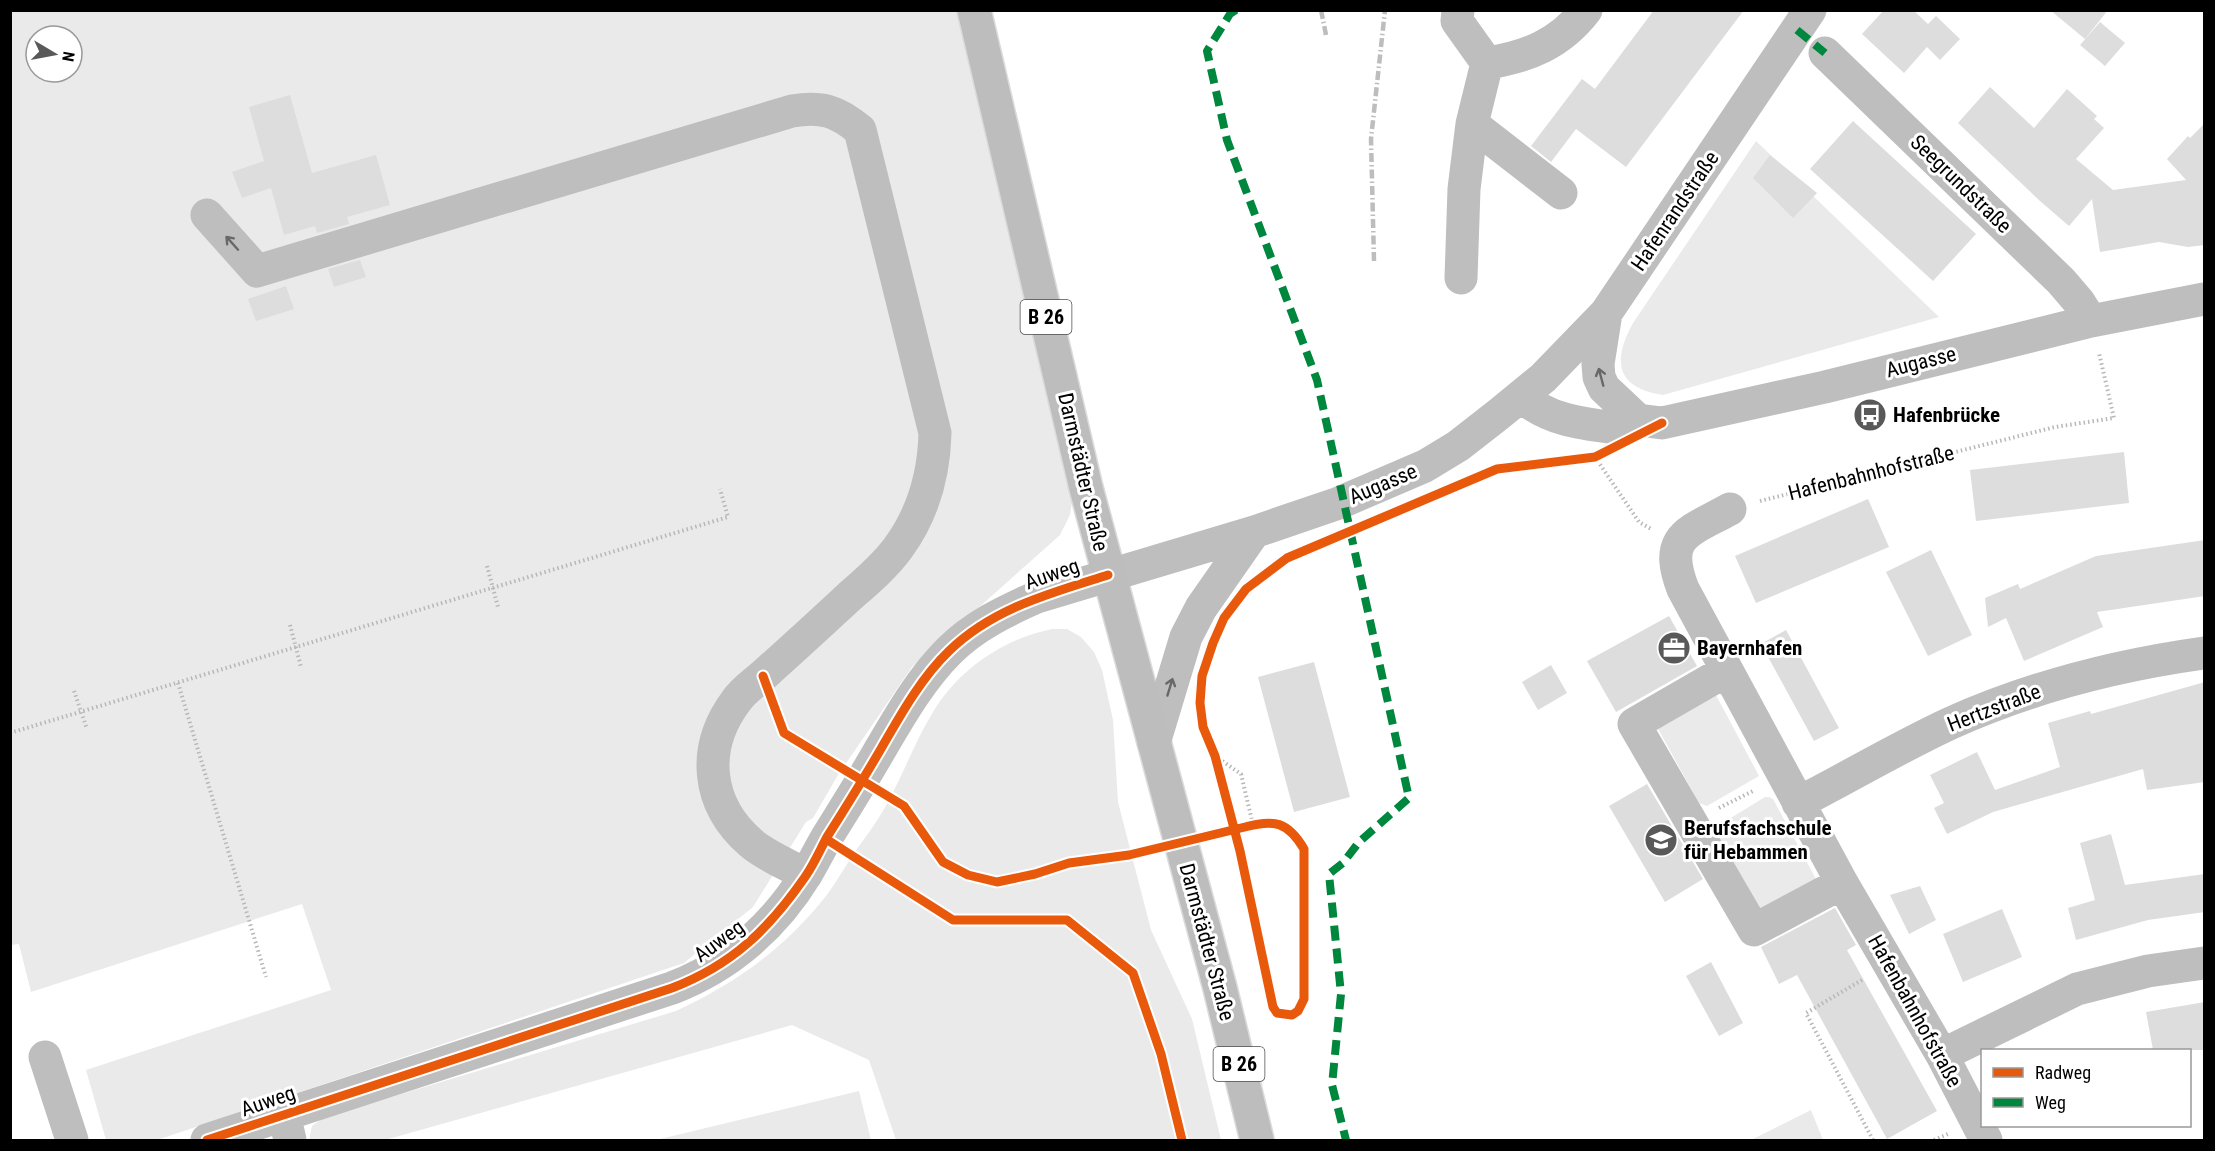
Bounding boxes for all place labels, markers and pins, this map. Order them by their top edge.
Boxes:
bus stop icon: Hafenbrücke [1852,397,1888,433]
place label: Hafenbrücke [1893,403,2000,427]
office icon: Bayernhafen [1656,630,1692,666]
place label: Bayernhafen [1697,636,1802,660]
place label: Berufsfachschule für Hebammen [1684,816,1832,864]
school or university icon: Berufsfachschule für Hebammen [1643,822,1679,858]

